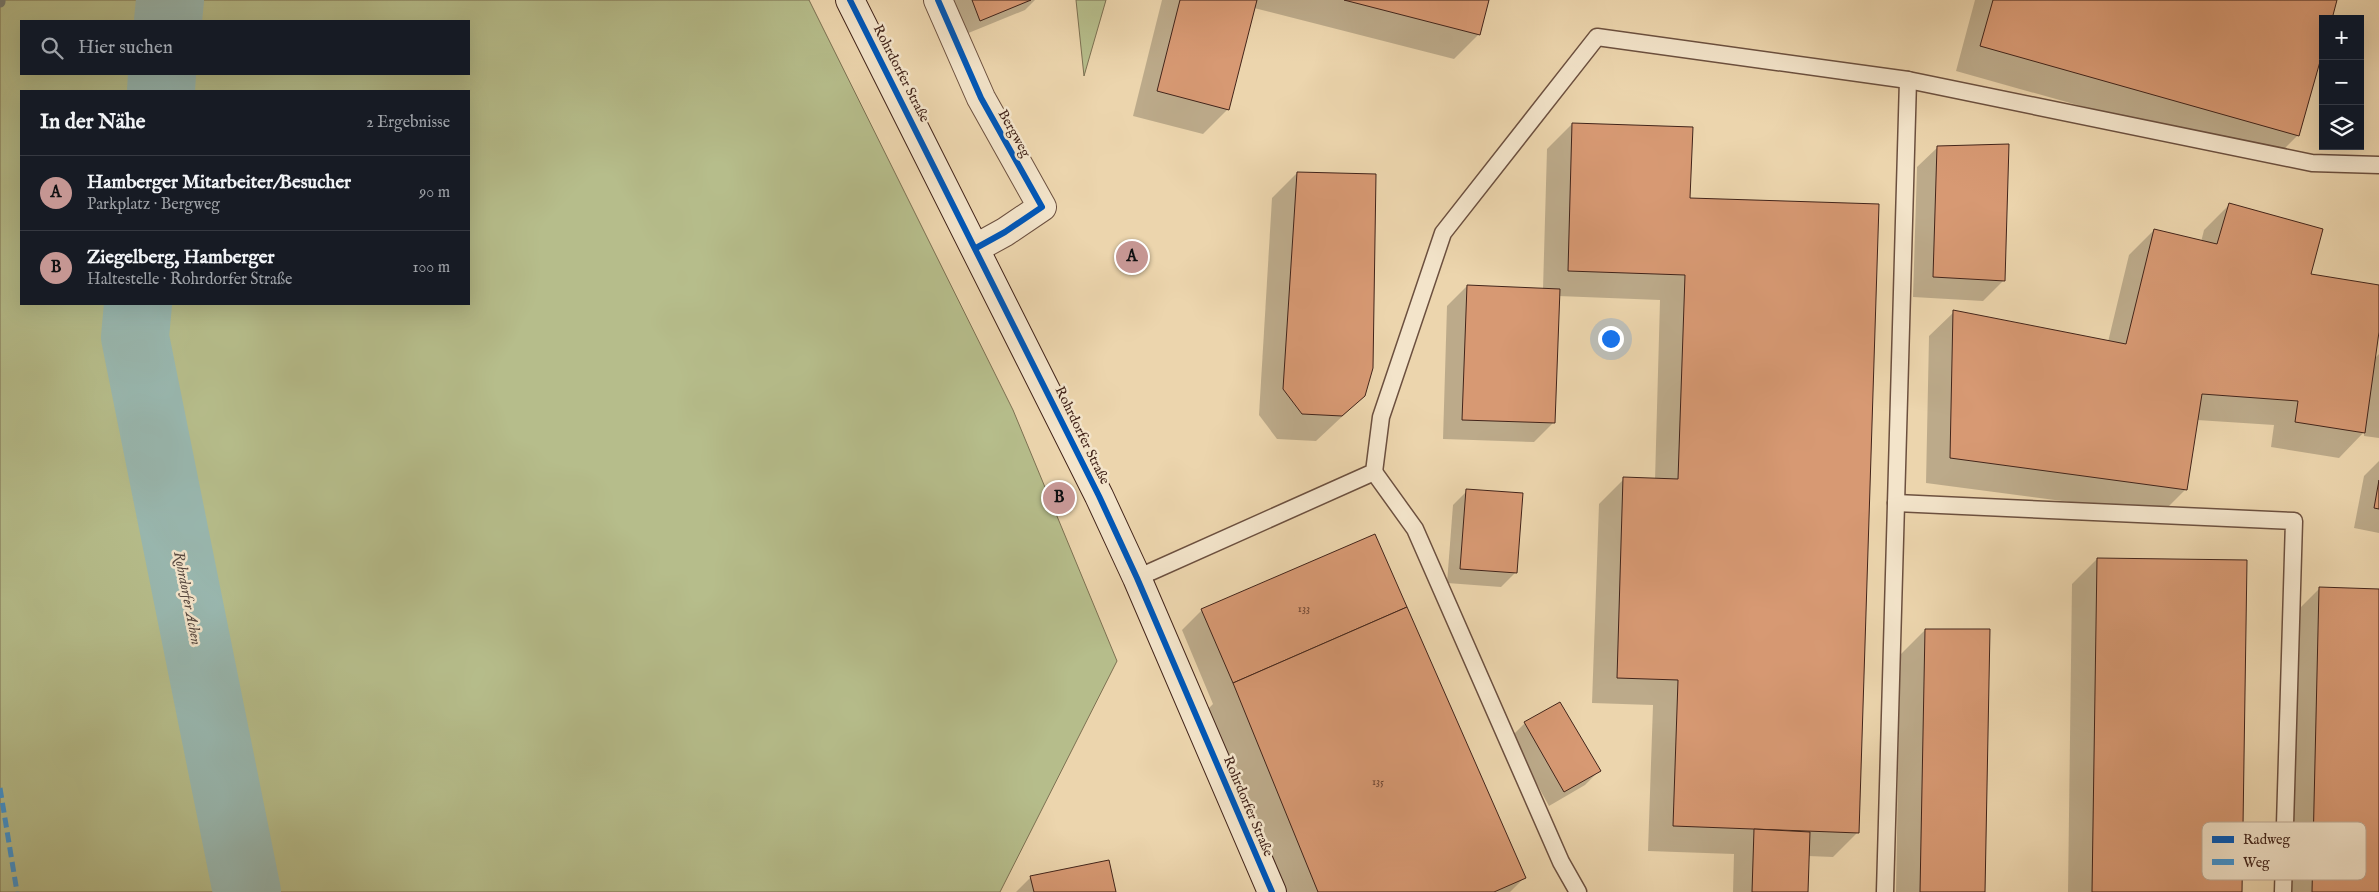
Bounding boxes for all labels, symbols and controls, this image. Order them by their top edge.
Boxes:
map controls [2319,15,2364,150]
button: + [2319,15,2364,60]
search box [20,20,470,75]
street label: Rohrdorfer Straße [869,22,934,126]
icon: search [38,34,66,62]
text: Hier suchen [78,36,173,60]
button: − [2319,60,2364,105]
button: layers [2319,105,2364,150]
street label: Bergweg [994,106,1035,161]
text: In der Nähe [40,109,146,136]
text: 2 Ergebnisse [366,113,450,133]
text: Hamberger Mitarbeiter/Besucher [87,171,351,195]
text: A [51,183,61,203]
text: 90 m [419,183,450,203]
text: Parkplatz · Bergweg [87,195,220,215]
pin: A [1116,238,1148,276]
text: Ziegelberg, Hamberger [87,246,275,270]
text: B [51,258,61,278]
text: 100 m [413,258,450,278]
text: Haltestelle · Rohrdorfer Straße [87,270,292,290]
your location [1598,326,1624,352]
street label: Rohrdorfer Straße [1051,383,1114,488]
pin: B [1043,479,1075,517]
water label: Rohrdorfer Achen [169,550,206,647]
house number: 133 [1298,602,1310,616]
street label: Rohrdorfer Straße [1219,754,1278,860]
house number: 135 [1372,775,1384,789]
legend [2202,822,2366,880]
text: Radweg [2243,831,2291,849]
text: Weg [2243,854,2270,872]

